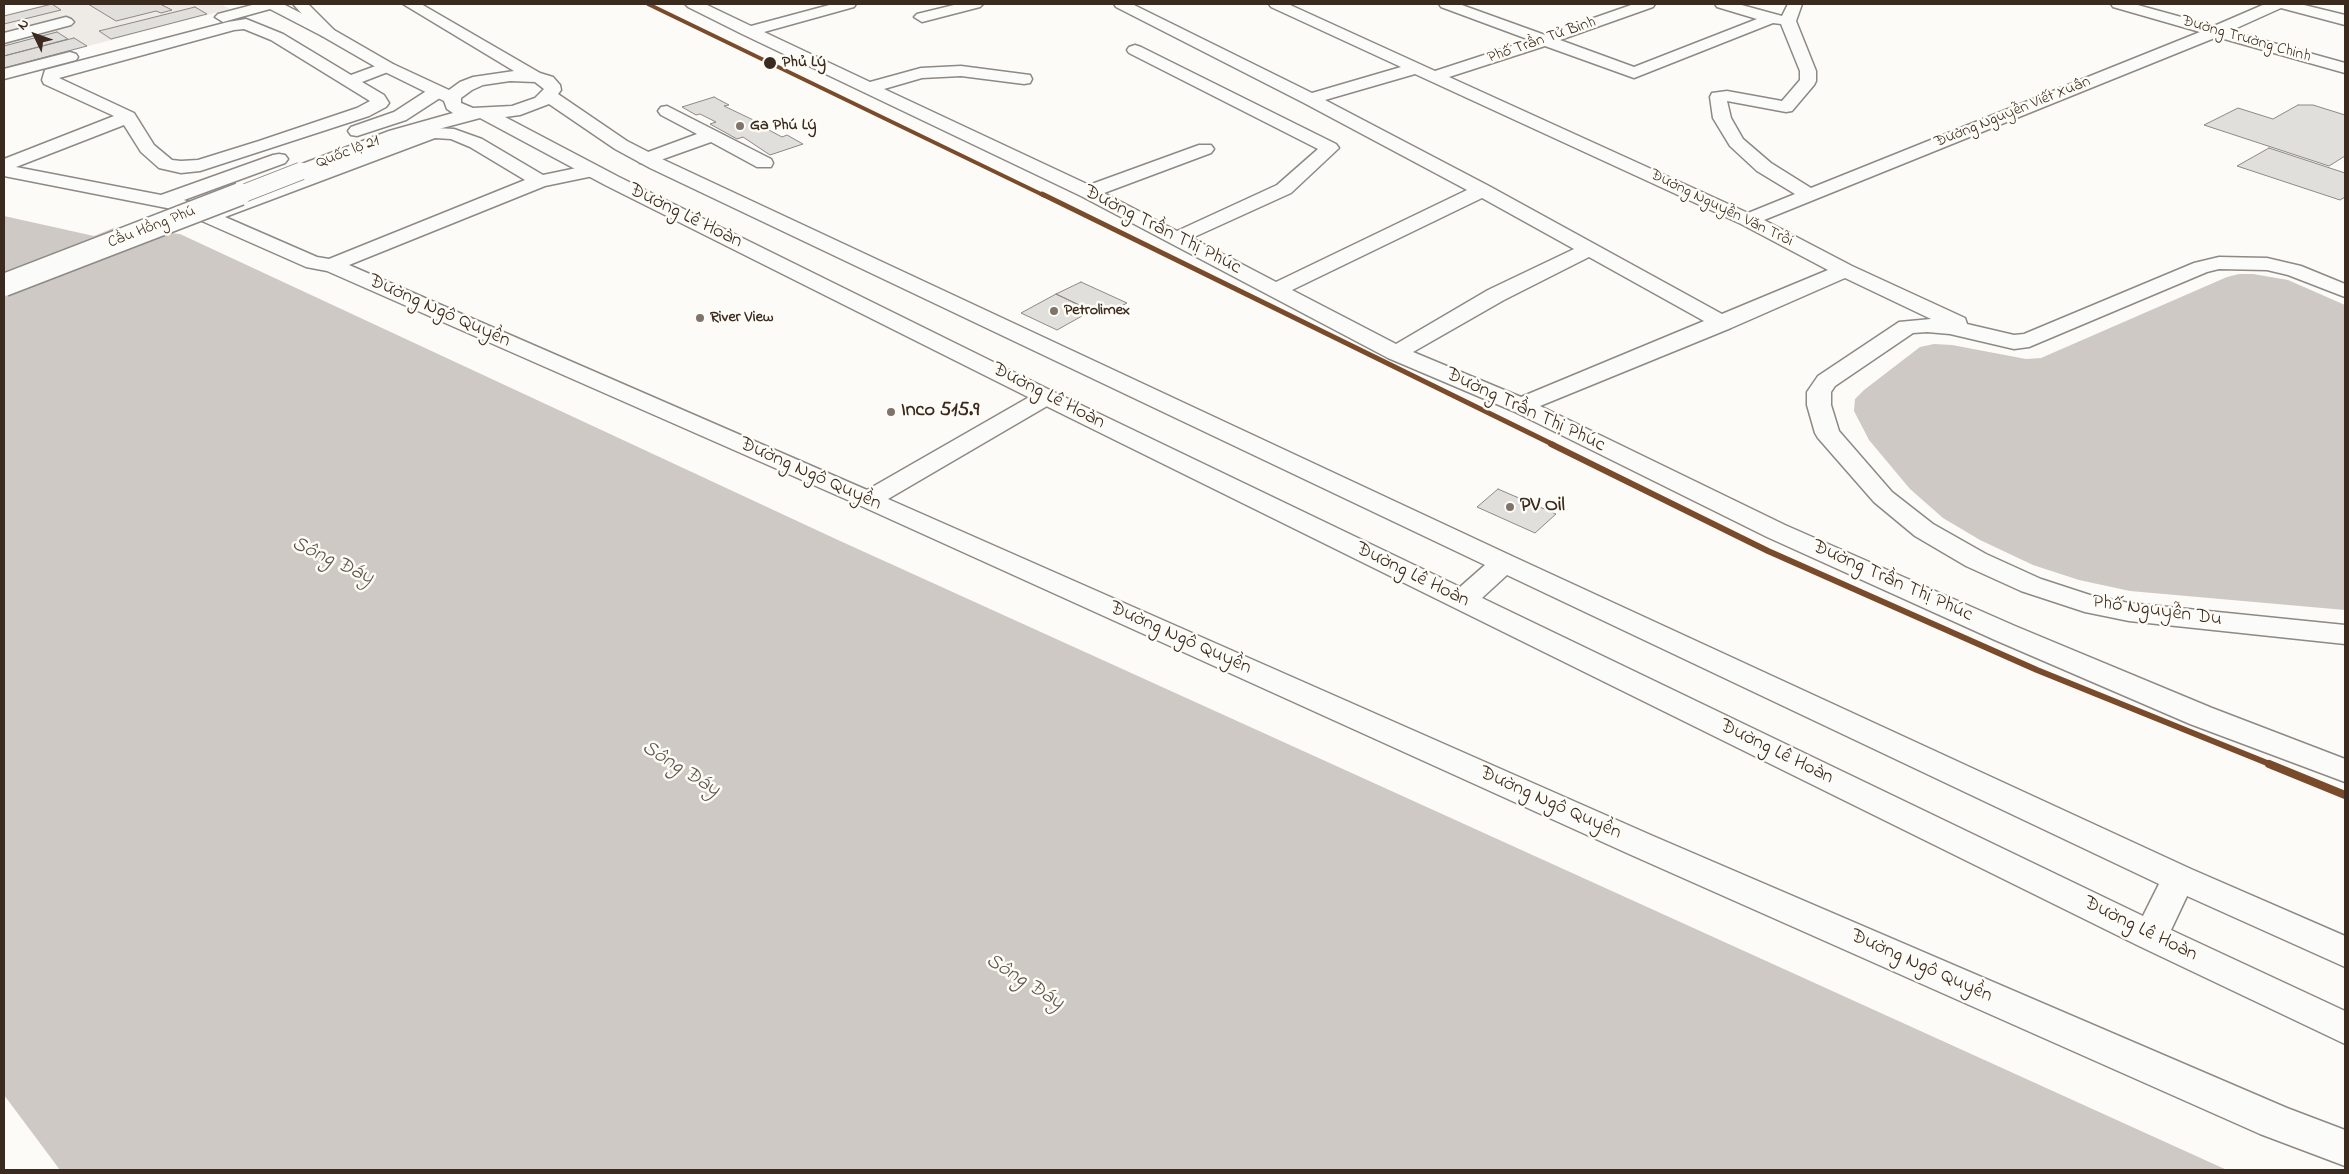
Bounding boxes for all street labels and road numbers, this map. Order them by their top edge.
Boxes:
street label: Đường Trường Chinh [2179,12,2313,68]
street label: Phố Trần Tử Bình [1485,13,1599,69]
street label: Đường Nguyễn Viết Xuân [1932,73,2094,153]
street label: Quốc lộ 21 [314,132,382,174]
street label: Đường Nguyễn Văn Trỗi [1646,166,1796,252]
street label: Đường Lê Hoàn [624,179,746,255]
street label: Đường Trần Thị Phúc [1079,181,1245,281]
street label: Cầu Hồng Phú [106,203,198,253]
street label: Đường Ngô Quyền [364,270,514,354]
street label: Đường Lê Hoàn [987,358,1109,436]
street label: Đường Trần Thị Phúc [1441,363,1609,459]
street label: Đường Ngô Quyền [735,433,885,517]
street label: Đường Trần Thị Phúc [1808,536,1976,628]
street label: Đường Lê Hoàn [1351,538,1473,614]
street label: Phố Nguyễn Du [2091,591,2223,633]
street label: Đường Ngô Quyền [1105,597,1255,681]
street label: Đường Lê Hoàn [1715,715,1837,791]
street label: Đường Ngô Quyền [1475,762,1625,846]
street label: Đường Lê Hoàn [2079,892,2201,968]
street label: Đường Ngô Quyền [1846,925,1996,1009]

